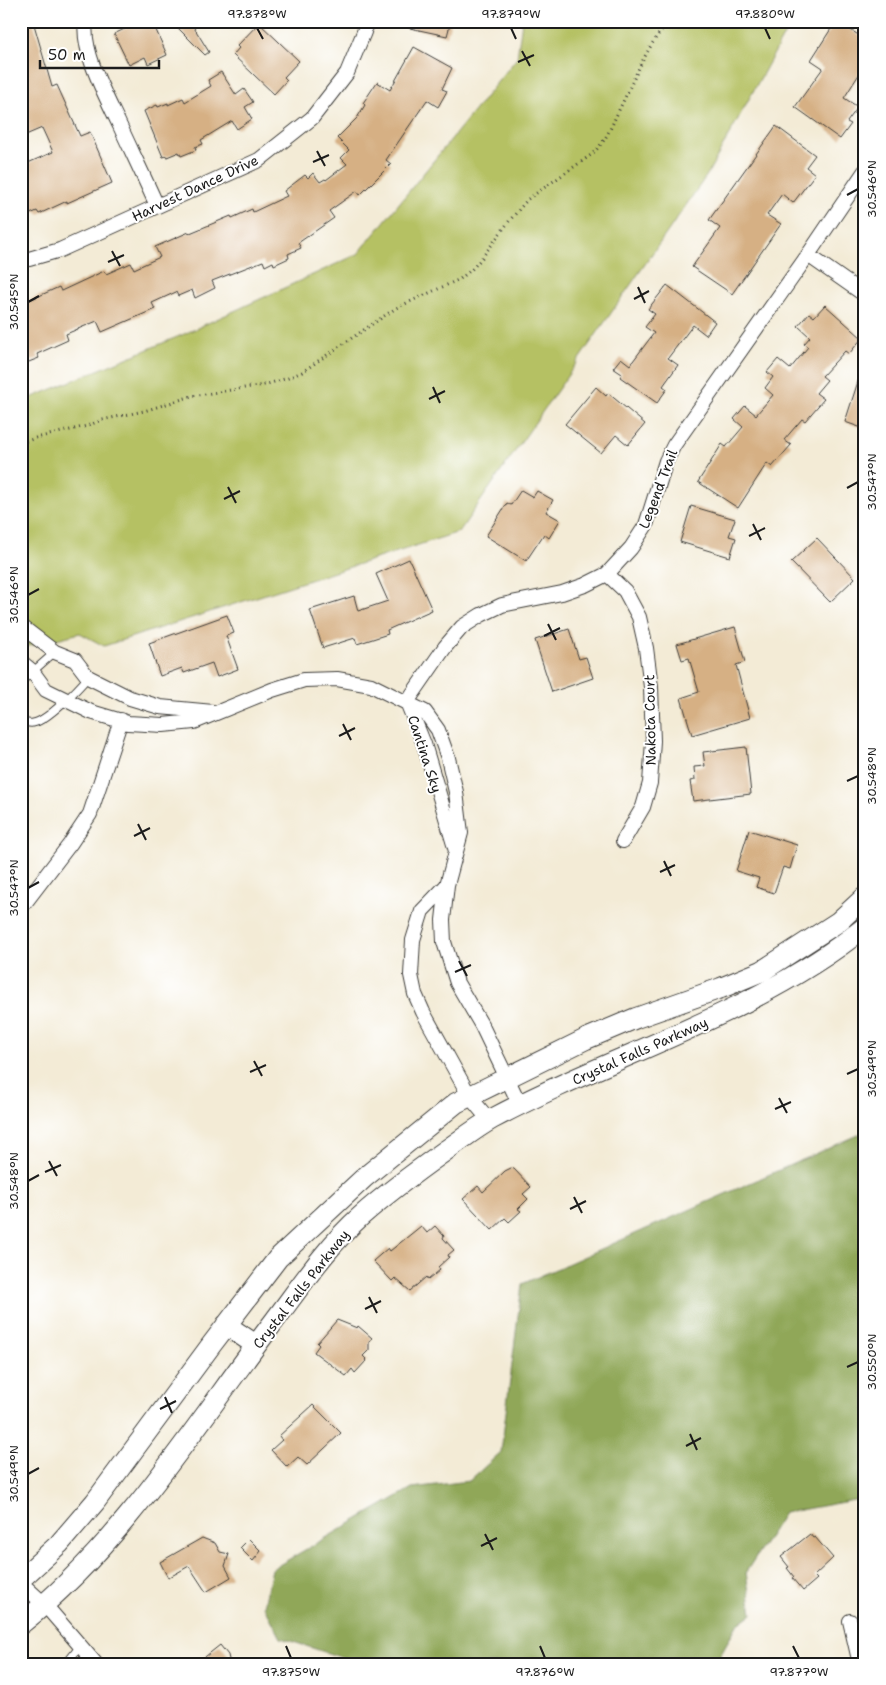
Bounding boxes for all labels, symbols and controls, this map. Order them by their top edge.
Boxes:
text: 97.878°W [227,6,287,22]
text: 97.879°W [481,6,541,22]
text: 97.880°W [735,6,795,22]
scale bar [40,38,159,70]
text: 50 m [48,45,86,65]
street label: Harvest Dance Drive [129,151,261,225]
text: 30.546°N [864,160,880,218]
text: 30.545°N [6,274,22,330]
street label: Legend Trail [635,446,682,531]
text: 30.547°N [864,453,880,511]
text: 30.546°N [6,566,22,624]
street label: Nakota Court [640,674,660,766]
street label: Cantina Sky [404,713,446,795]
text: 30.548°N [864,747,880,805]
text: 30.547°N [6,859,22,917]
street label: Crystal Falls Parkway [569,1013,711,1089]
text: 30.549°N [864,1040,880,1098]
text: 30.548°N [6,1152,22,1210]
street label: Crystal Falls Parkway [249,1226,353,1352]
text: 30.550°N [864,1334,880,1390]
text: 30.549°N [6,1445,22,1503]
text: 97.875°W [262,1664,320,1680]
text: 97.876°W [515,1664,575,1680]
text: 97.877°W [769,1664,829,1680]

